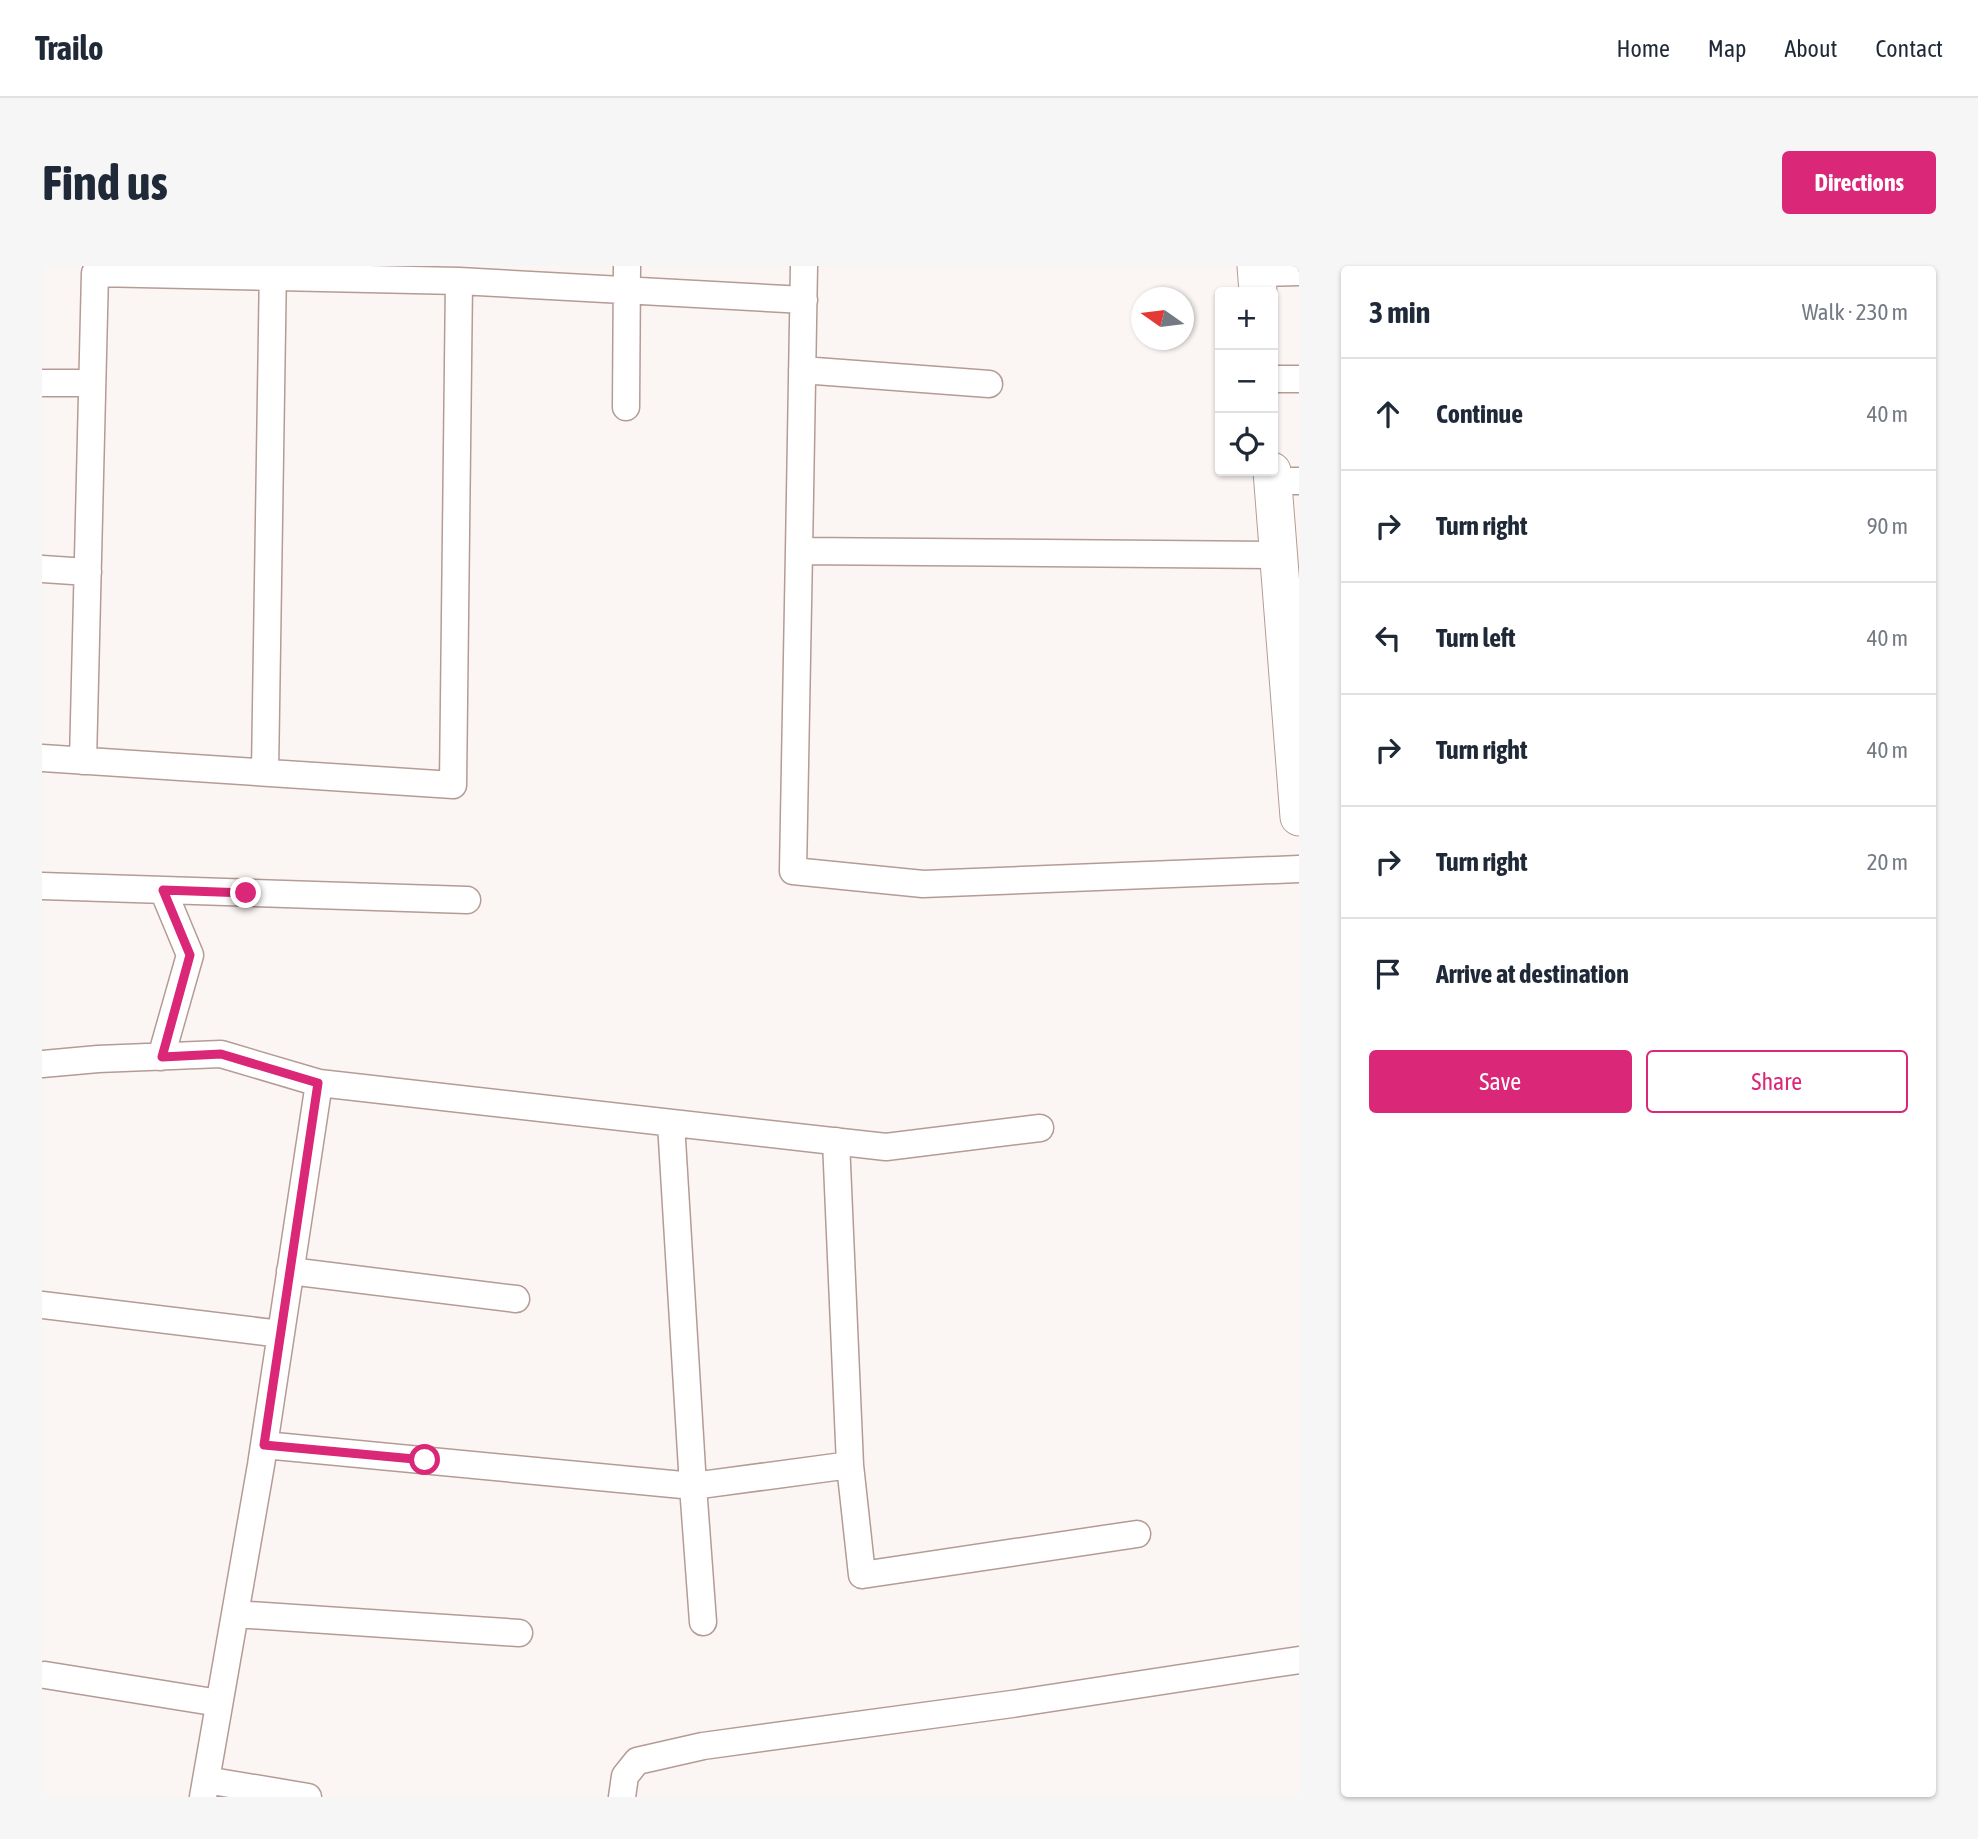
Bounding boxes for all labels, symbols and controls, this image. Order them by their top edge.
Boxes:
text: Trailo [35,29,103,67]
text: Home [1616,35,1670,62]
text: Map [1708,35,1746,62]
text: About [1784,35,1837,62]
text: Contact [1875,35,1943,62]
button: Directions [1782,151,1936,214]
text: Find us [42,154,168,210]
north arrow [1131,287,1194,350]
map controls [1215,287,1278,476]
button: + [1215,287,1278,350]
text: 3 min [1369,295,1430,329]
text: Walk · 230 m [1802,299,1908,325]
button: − [1215,350,1278,413]
icon: ahead [1369,395,1407,433]
text: Continue [1436,399,1523,429]
text: 40 m [1867,401,1908,427]
button: locate [1215,413,1278,476]
icon: right [1369,507,1407,545]
text: Turn right [1436,511,1527,541]
text: 90 m [1867,513,1908,539]
icon: left [1369,619,1407,657]
text: Turn left [1436,623,1516,653]
text: 40 m [1867,625,1908,651]
icon: right [1369,731,1407,769]
text: Turn right [1436,735,1527,765]
text: 40 m [1867,737,1908,763]
icon: right [1369,843,1407,881]
text: Turn right [1436,847,1527,877]
text: 20 m [1867,849,1908,875]
route end [230,877,261,908]
icon: arrive [1369,955,1407,993]
text: Arrive at destination [1436,959,1629,989]
button: Save [1369,1050,1632,1113]
button: Share [1646,1050,1908,1113]
route start [409,1444,440,1475]

